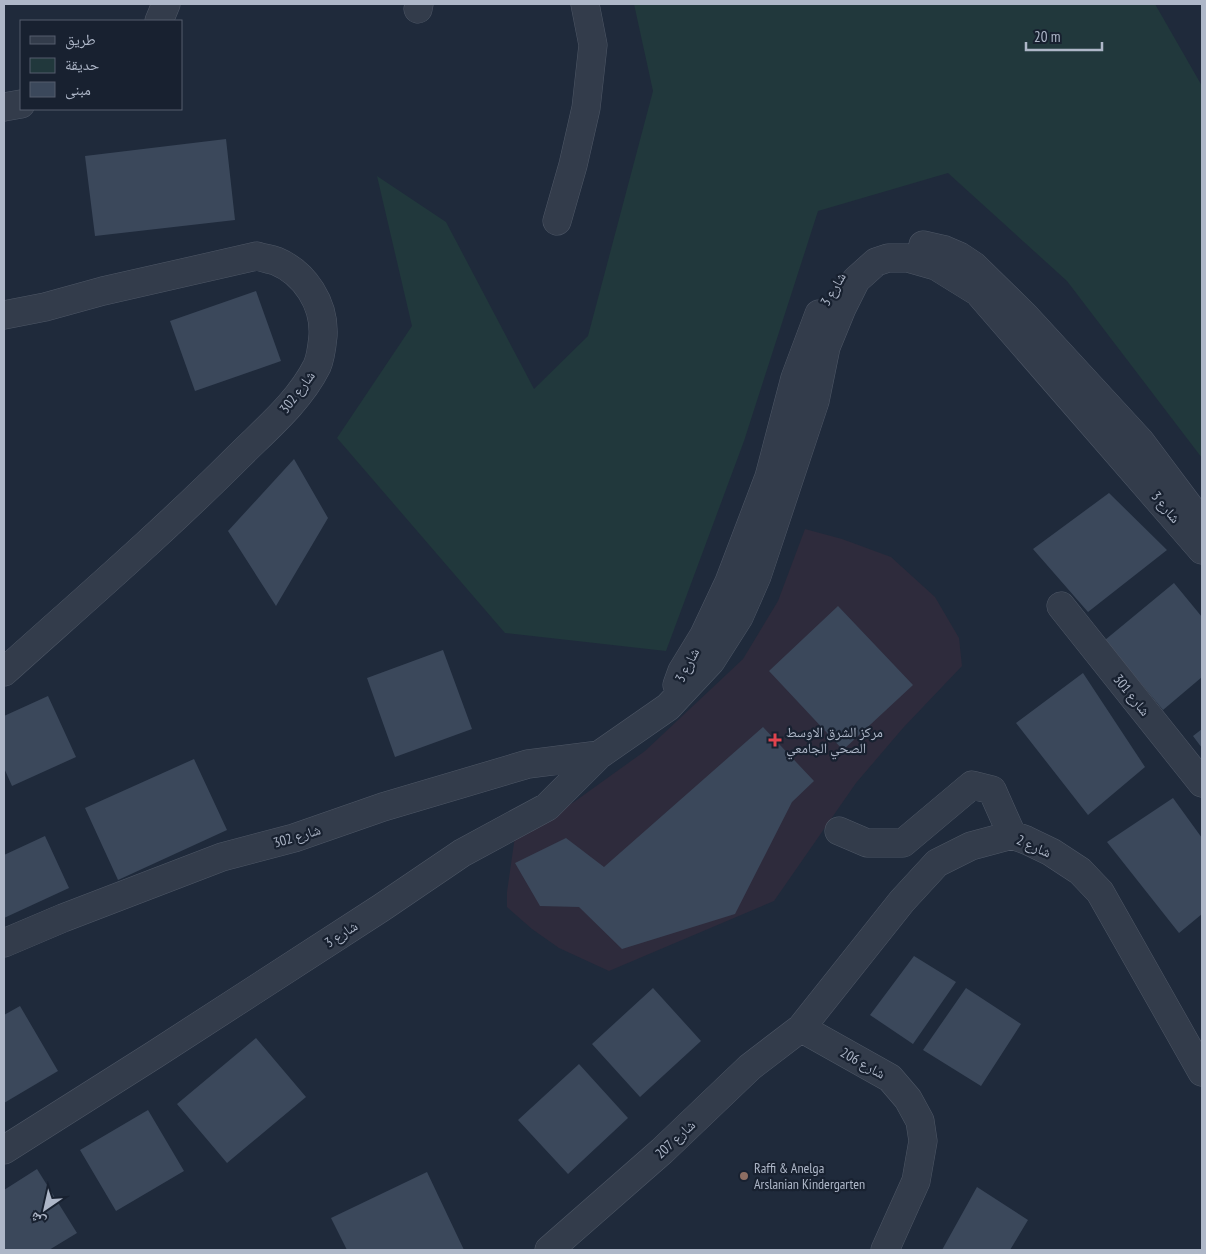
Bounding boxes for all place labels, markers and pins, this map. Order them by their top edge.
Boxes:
place label: مركز الشرق الاوسط الصحي الجامعي [786,723,883,760]
marker: مركز الشرق الاوسط الصحي الجامعي [768,733,782,747]
place label: Raffi & Anelga Arslanian Kindergarten [754,1159,865,1193]
marker: Raffi & Anelga Arslanian Kindergarten [738,1170,750,1182]

